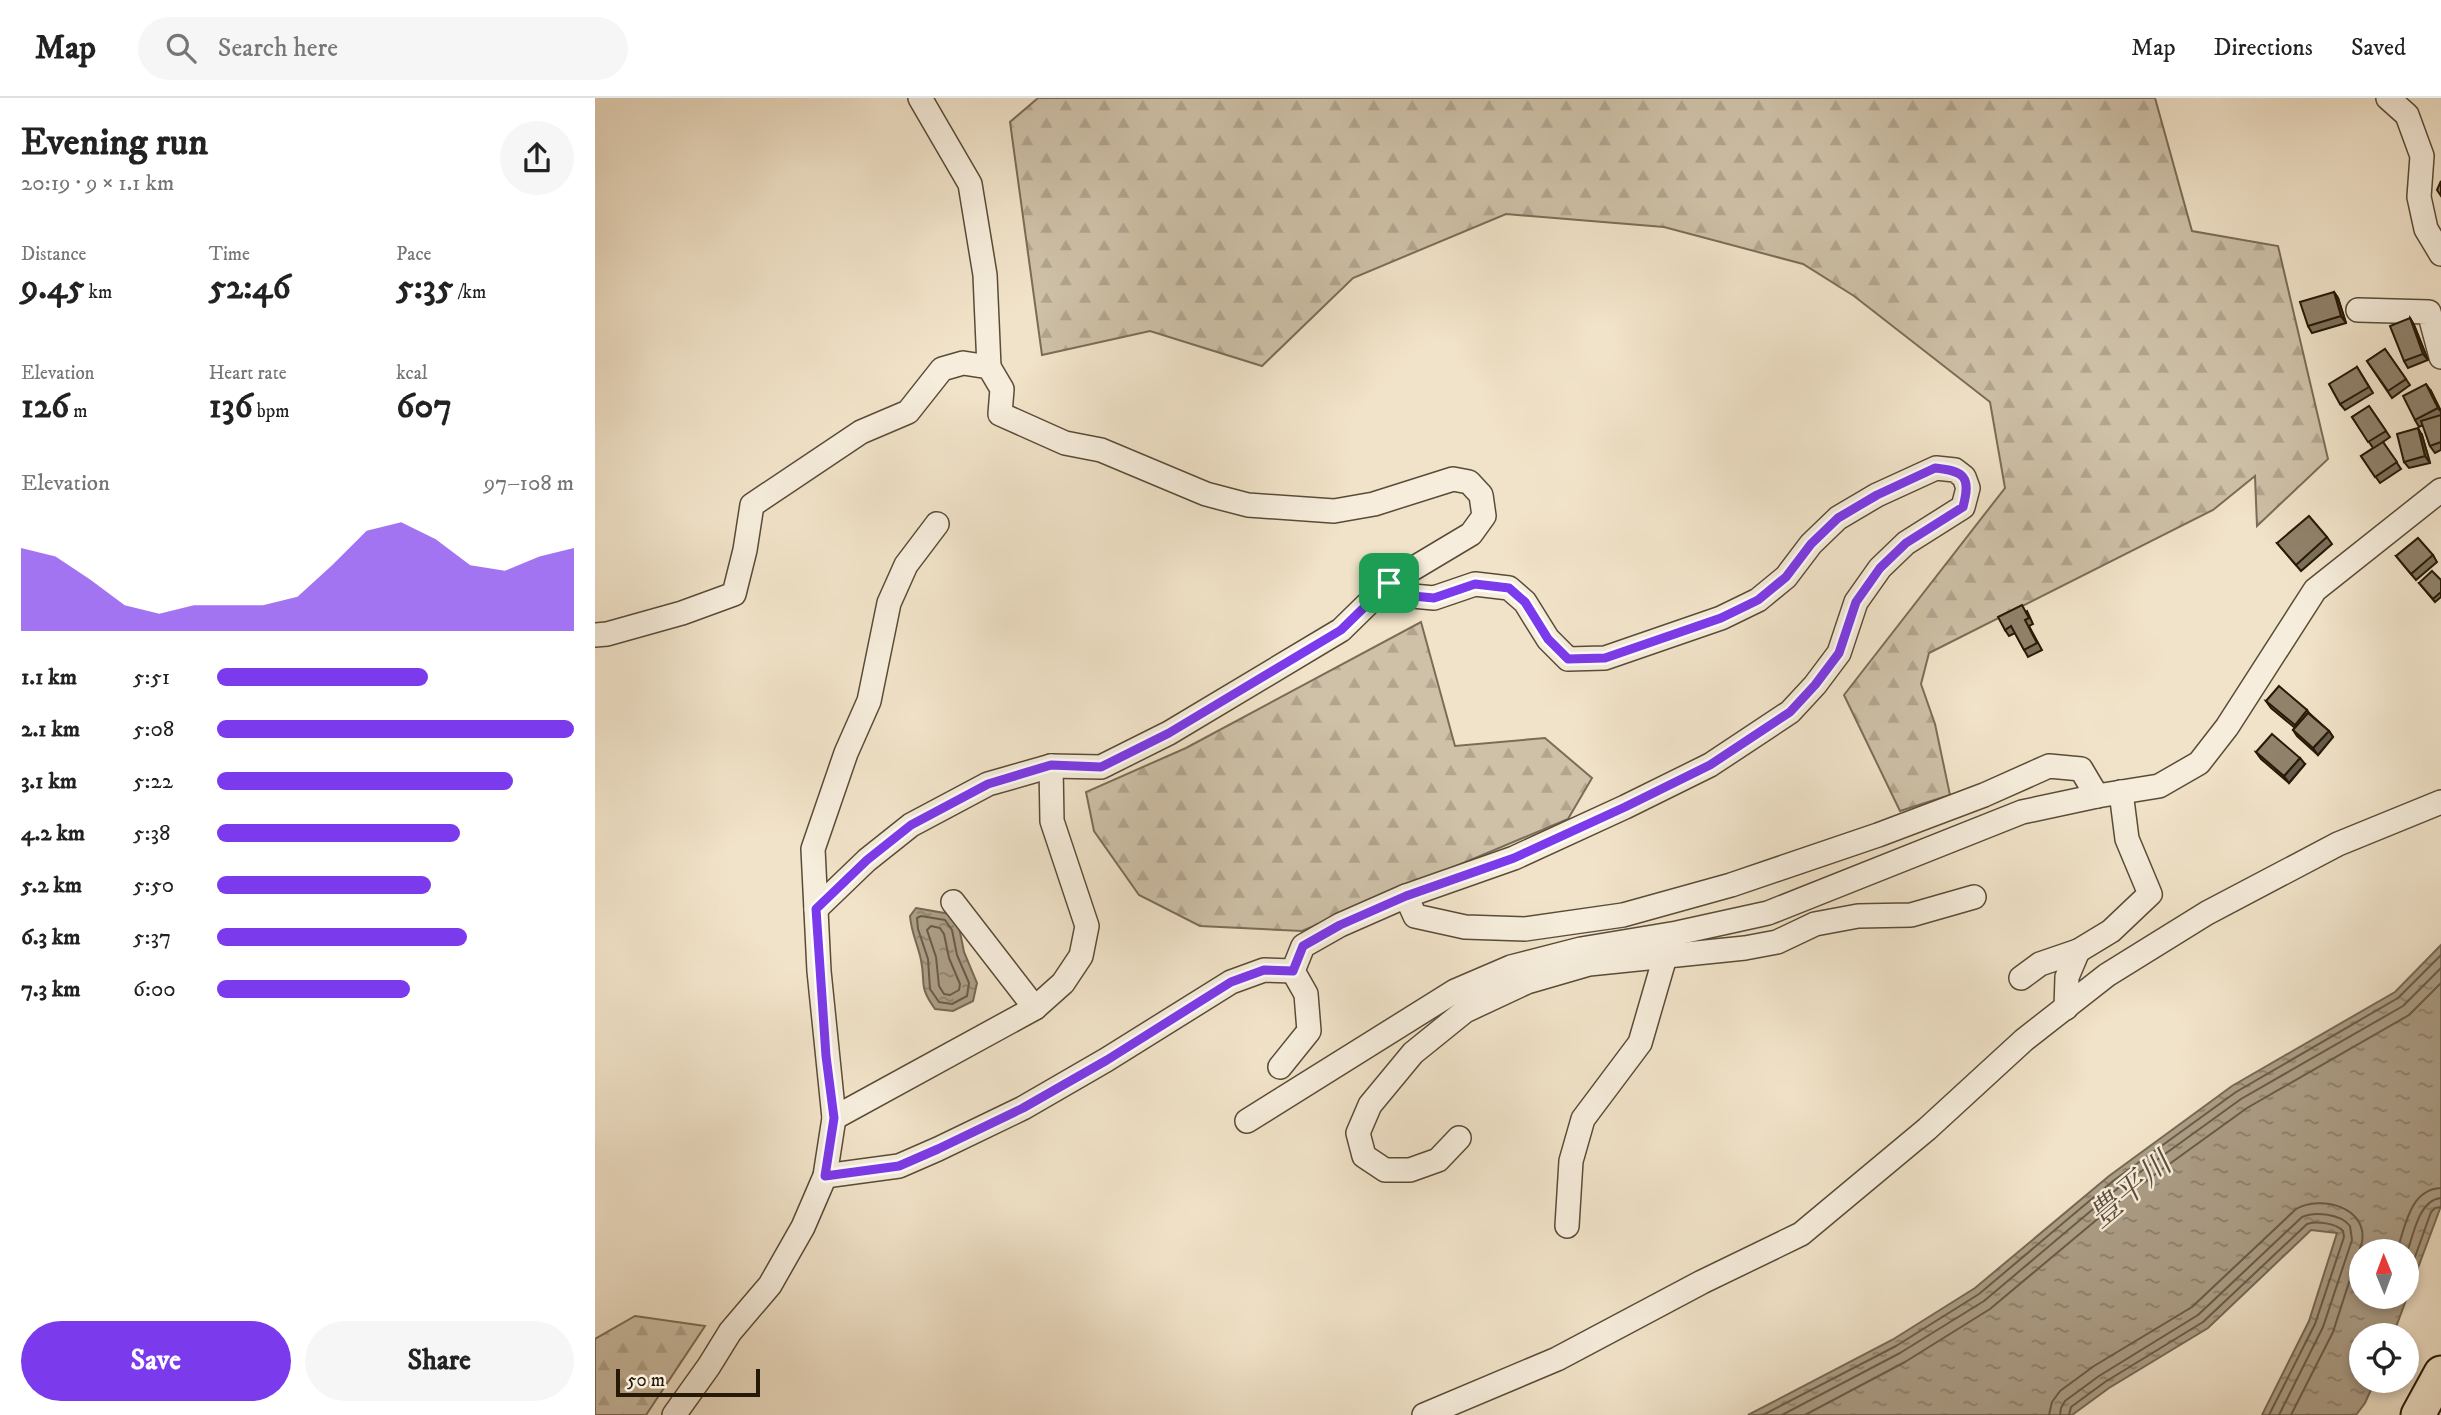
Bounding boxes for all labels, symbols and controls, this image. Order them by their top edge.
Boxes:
search box [138,17,628,80]
text: Map [35,28,96,69]
icon: search [162,29,200,67]
text: Search here [218,32,338,65]
text: Map [2131,33,2176,63]
text: Directions [2214,33,2313,63]
text: Saved [2351,33,2406,63]
text: Evening run [21,119,208,167]
button: share [500,121,574,195]
text: 20:19 · 9 × 1.1 km [21,169,174,198]
text: Distance [21,243,86,266]
text: Time [209,243,250,266]
text: Pace [396,243,431,266]
text: 9.45 [21,266,84,310]
text: 52:46 [209,266,291,310]
text: 5:35 [396,266,453,310]
text: km [84,281,112,304]
text: /km [453,281,486,304]
text: Elevation [21,362,95,385]
text: Heart rate [209,362,287,385]
text: kcal [396,362,428,385]
text: 126 [21,385,69,429]
text: 136 [209,385,253,429]
text: 607 [396,385,452,429]
text: m [69,400,88,423]
text: bpm [253,400,290,423]
text: Elevation [21,469,110,498]
text: 97–108 m [484,469,574,498]
pin [1359,553,1419,613]
icon: arrive [1370,564,1408,602]
text: 1.1 km [21,663,77,692]
text: 5:51 [133,663,170,692]
text: 2.1 km [21,715,80,744]
text: 5:08 [133,715,174,744]
text: 3.1 km [21,767,77,796]
text: 5:22 [133,767,173,796]
text: 4.2 km [21,819,85,848]
text: 5:38 [133,819,171,848]
text: 5.2 km [21,871,82,900]
text: 5:50 [133,871,174,900]
text: 6.3 km [21,923,81,952]
text: 5:37 [133,923,171,952]
text: 7.3 km [21,975,81,1004]
text: 6:00 [133,975,176,1004]
water label: 豊平川 [2081,1143,2183,1237]
north arrow [2349,1239,2419,1309]
map controls [2349,1239,2419,1393]
button: Save [21,1321,291,1401]
button: Share [305,1321,574,1401]
button: locate [2349,1323,2419,1393]
scale bar [616,1366,759,1398]
text: 50 m [627,1369,665,1392]

